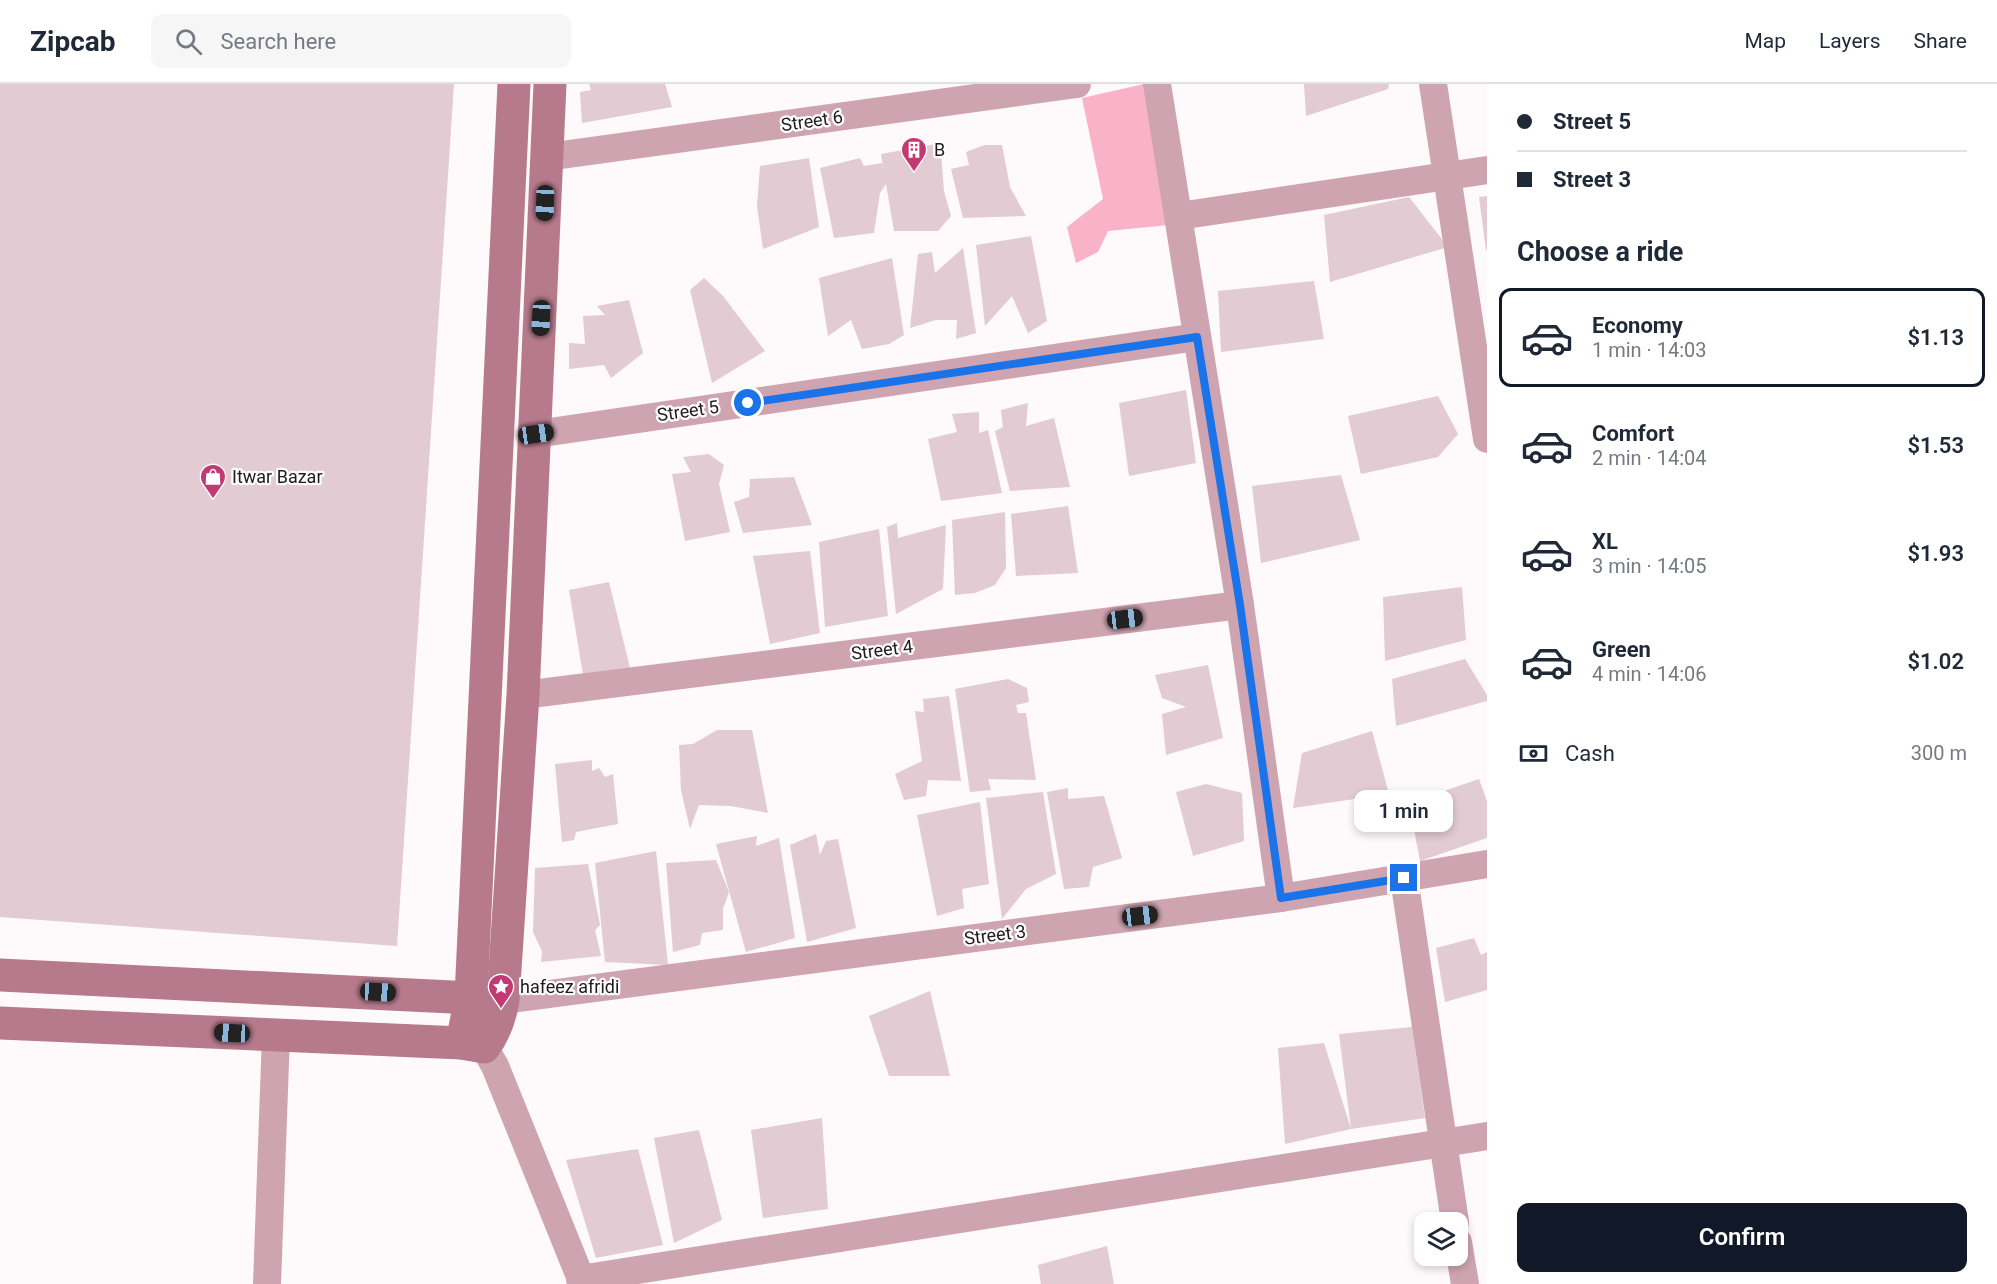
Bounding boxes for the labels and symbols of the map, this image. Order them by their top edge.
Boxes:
street label: Street 6 [780,106,844,135]
building icon: B [899,135,929,173]
place label: B [934,139,945,160]
car [535,185,555,221]
car [531,300,551,336]
route start [734,389,761,416]
street label: Street 5 [656,396,720,425]
car [517,423,555,445]
shop icon: Itwar Bazar [198,462,228,500]
place label: Itwar Bazar [232,466,323,487]
car [1106,608,1144,630]
street label: Street 4 [850,635,914,664]
callout: 1 min [1354,791,1454,833]
route end [1390,864,1417,891]
car [1121,905,1159,927]
street label: Street 3 [963,920,1027,949]
place icon: hafeez afridi [486,972,516,1010]
place label: hafeez afridi [520,976,619,997]
car [360,982,396,1002]
car [214,1023,250,1043]

